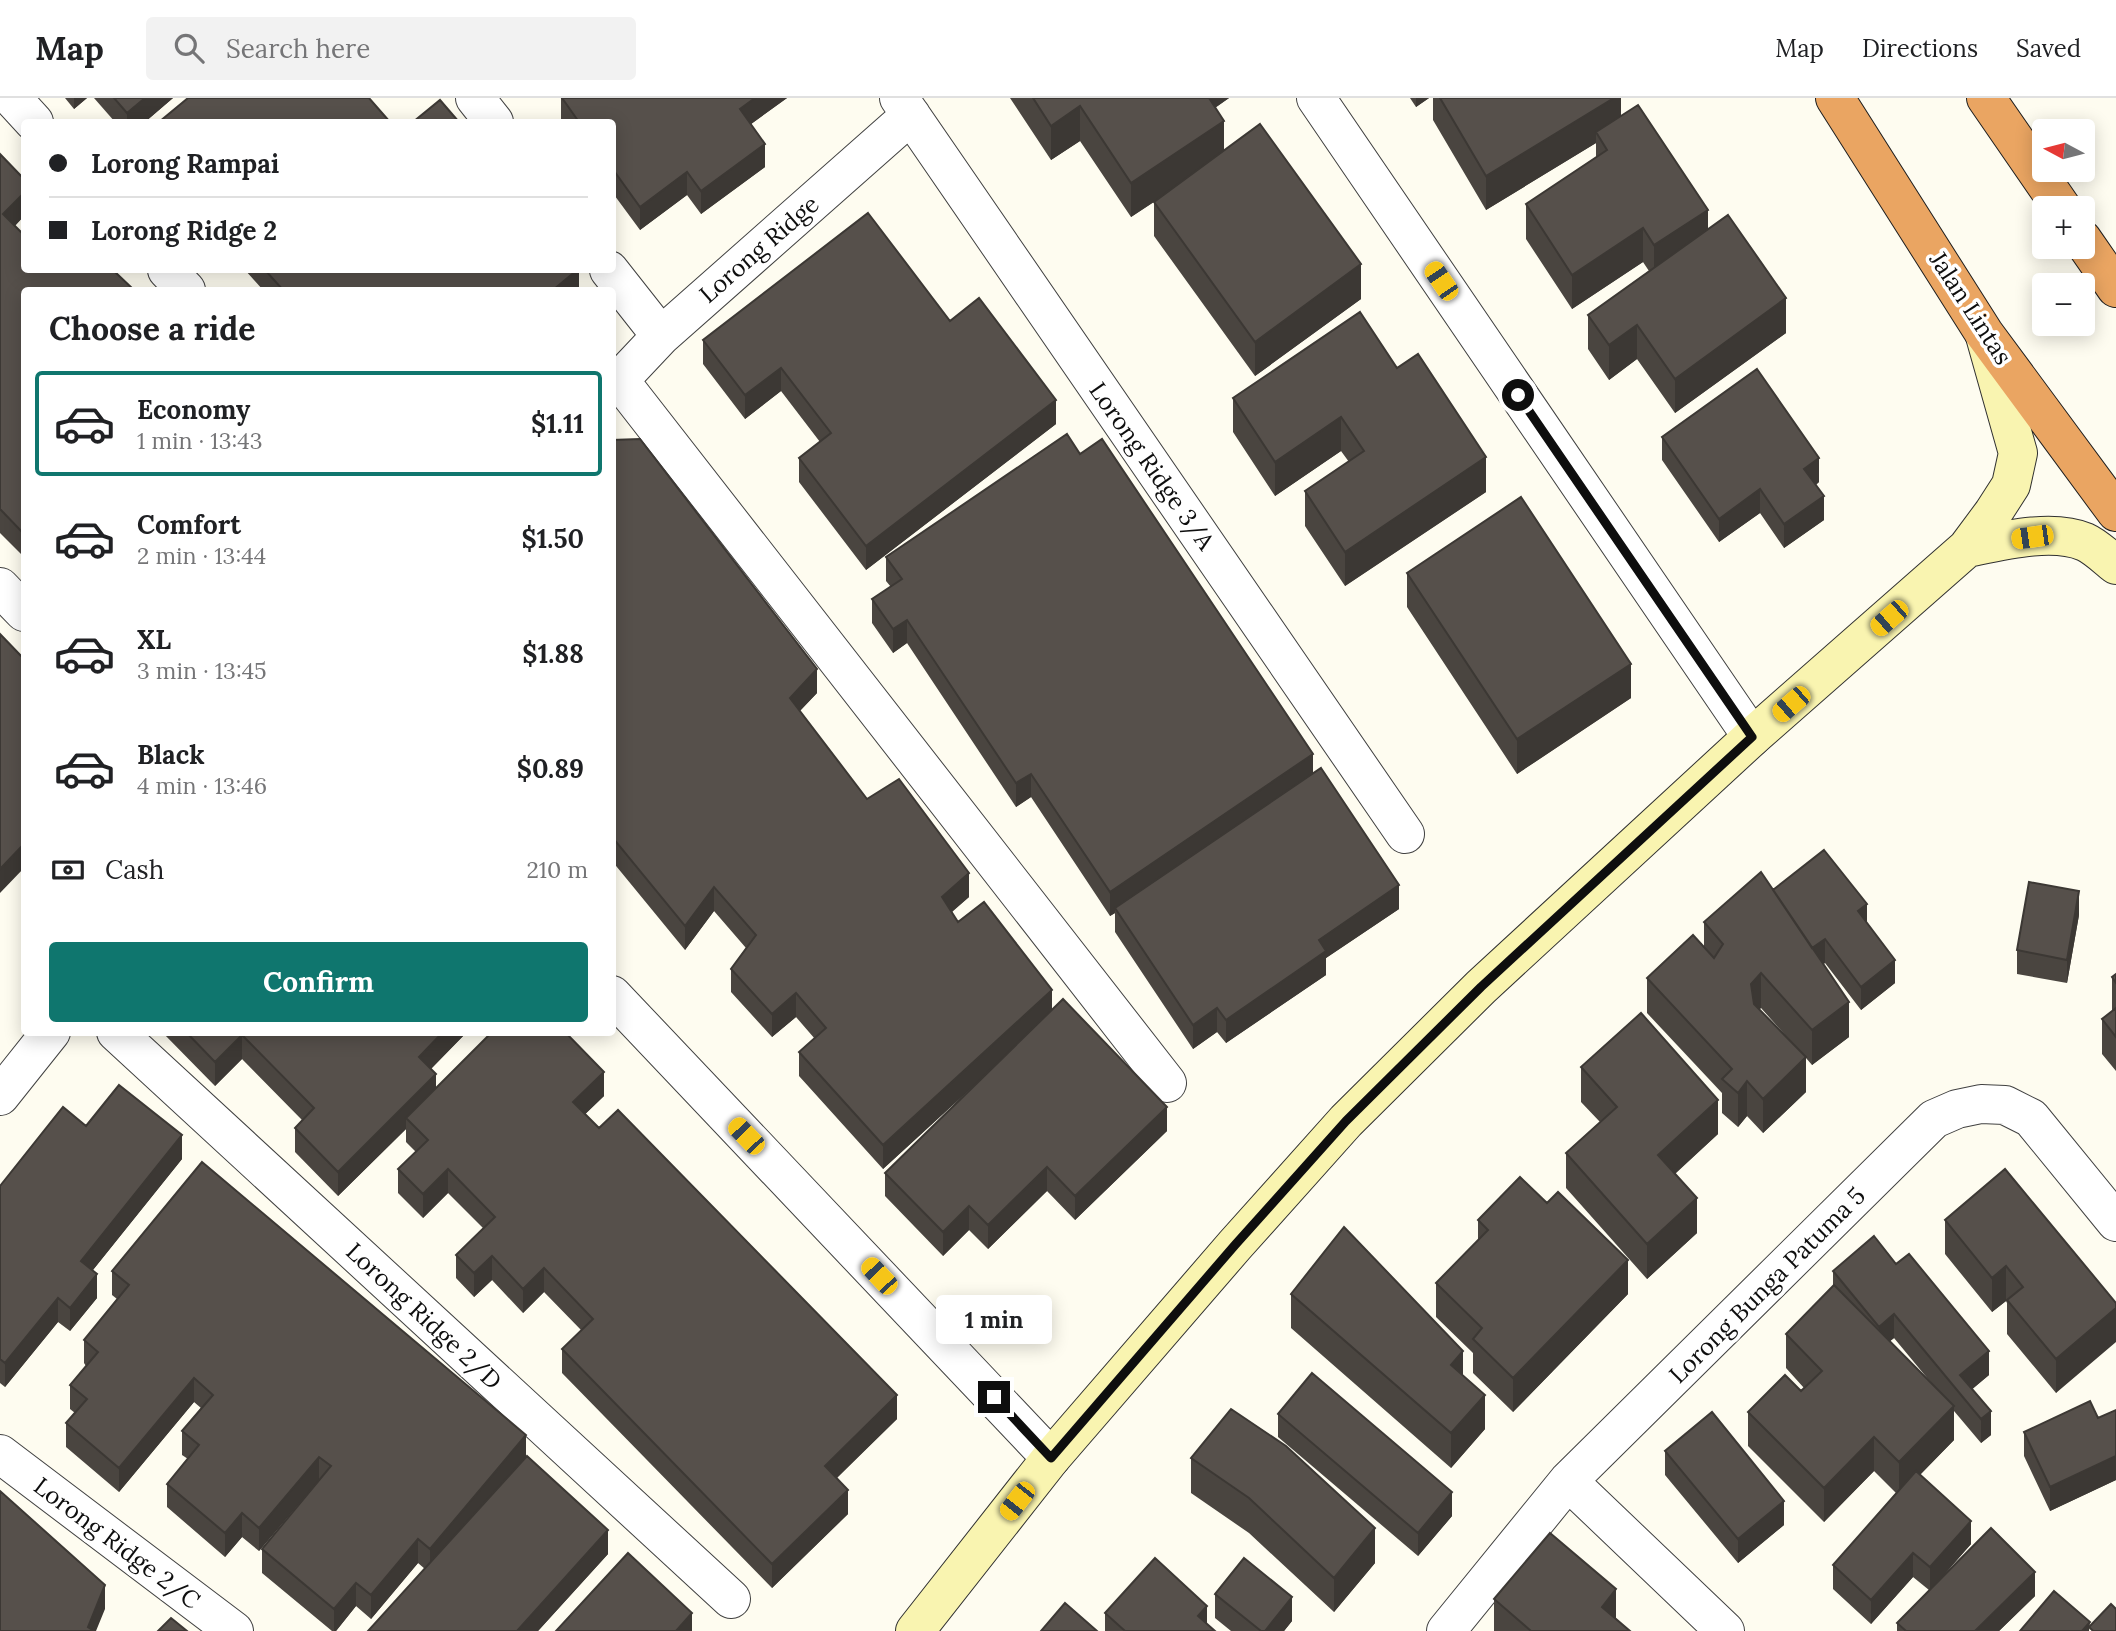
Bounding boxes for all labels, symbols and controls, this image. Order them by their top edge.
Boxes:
search box [146,17,636,80]
text: Map [35,27,104,69]
icon: search [170,29,208,67]
text: Search here [226,32,370,65]
text: Map [1775,33,1824,64]
text: Directions [1862,33,1978,64]
text: Saved [2016,33,2081,64]
north arrow [2032,119,2095,182]
map controls [2032,119,2095,336]
text: Lorong Rampai [91,147,279,180]
street label: Lorong Ridge [693,189,825,309]
button: + [2032,196,2095,259]
text: Lorong Ridge 2 [91,214,277,247]
street label: Jalan Lintas [1922,245,2019,370]
car [1421,258,1462,304]
button: − [2032,273,2095,336]
text: Choose a ride [49,308,256,349]
street label: Lorong Ridge 3/A [1083,376,1222,557]
route start [1502,379,1534,411]
icon: car [53,392,116,455]
text: Economy [137,393,250,426]
text: $1.11 [531,407,584,440]
text: 1 min · 13:43 [137,426,262,455]
icon: car [53,507,116,570]
text: Comfort [137,508,241,541]
text: $1.50 [522,522,584,555]
car [2010,524,2055,550]
text: 2 min · 13:44 [137,541,266,570]
car [1867,596,1912,640]
icon: car [53,622,116,685]
text: XL [137,623,171,656]
text: $1.88 [522,637,584,670]
text: 3 min · 13:45 [137,656,267,685]
car [1769,682,1814,726]
icon: car [53,737,116,800]
text: Black [137,738,205,771]
text: $0.89 [517,752,584,785]
text: 4 min · 13:46 [137,771,267,800]
icon: cash [49,851,87,889]
text: Cash [105,853,164,886]
text: 210 m [526,855,588,884]
button: Confirm [49,942,588,1022]
car [724,1114,769,1158]
street label: Lorong Bunga Patuma 5 [1662,1180,1872,1390]
street label: Lorong Ridge 2/D [340,1236,508,1396]
car [857,1253,902,1299]
callout: 1 min [936,1296,1052,1344]
text: 1 min [965,1305,1023,1334]
route end [978,1381,1010,1413]
street label: Lorong Ridge 2/C [28,1470,206,1616]
car [996,1478,1039,1524]

